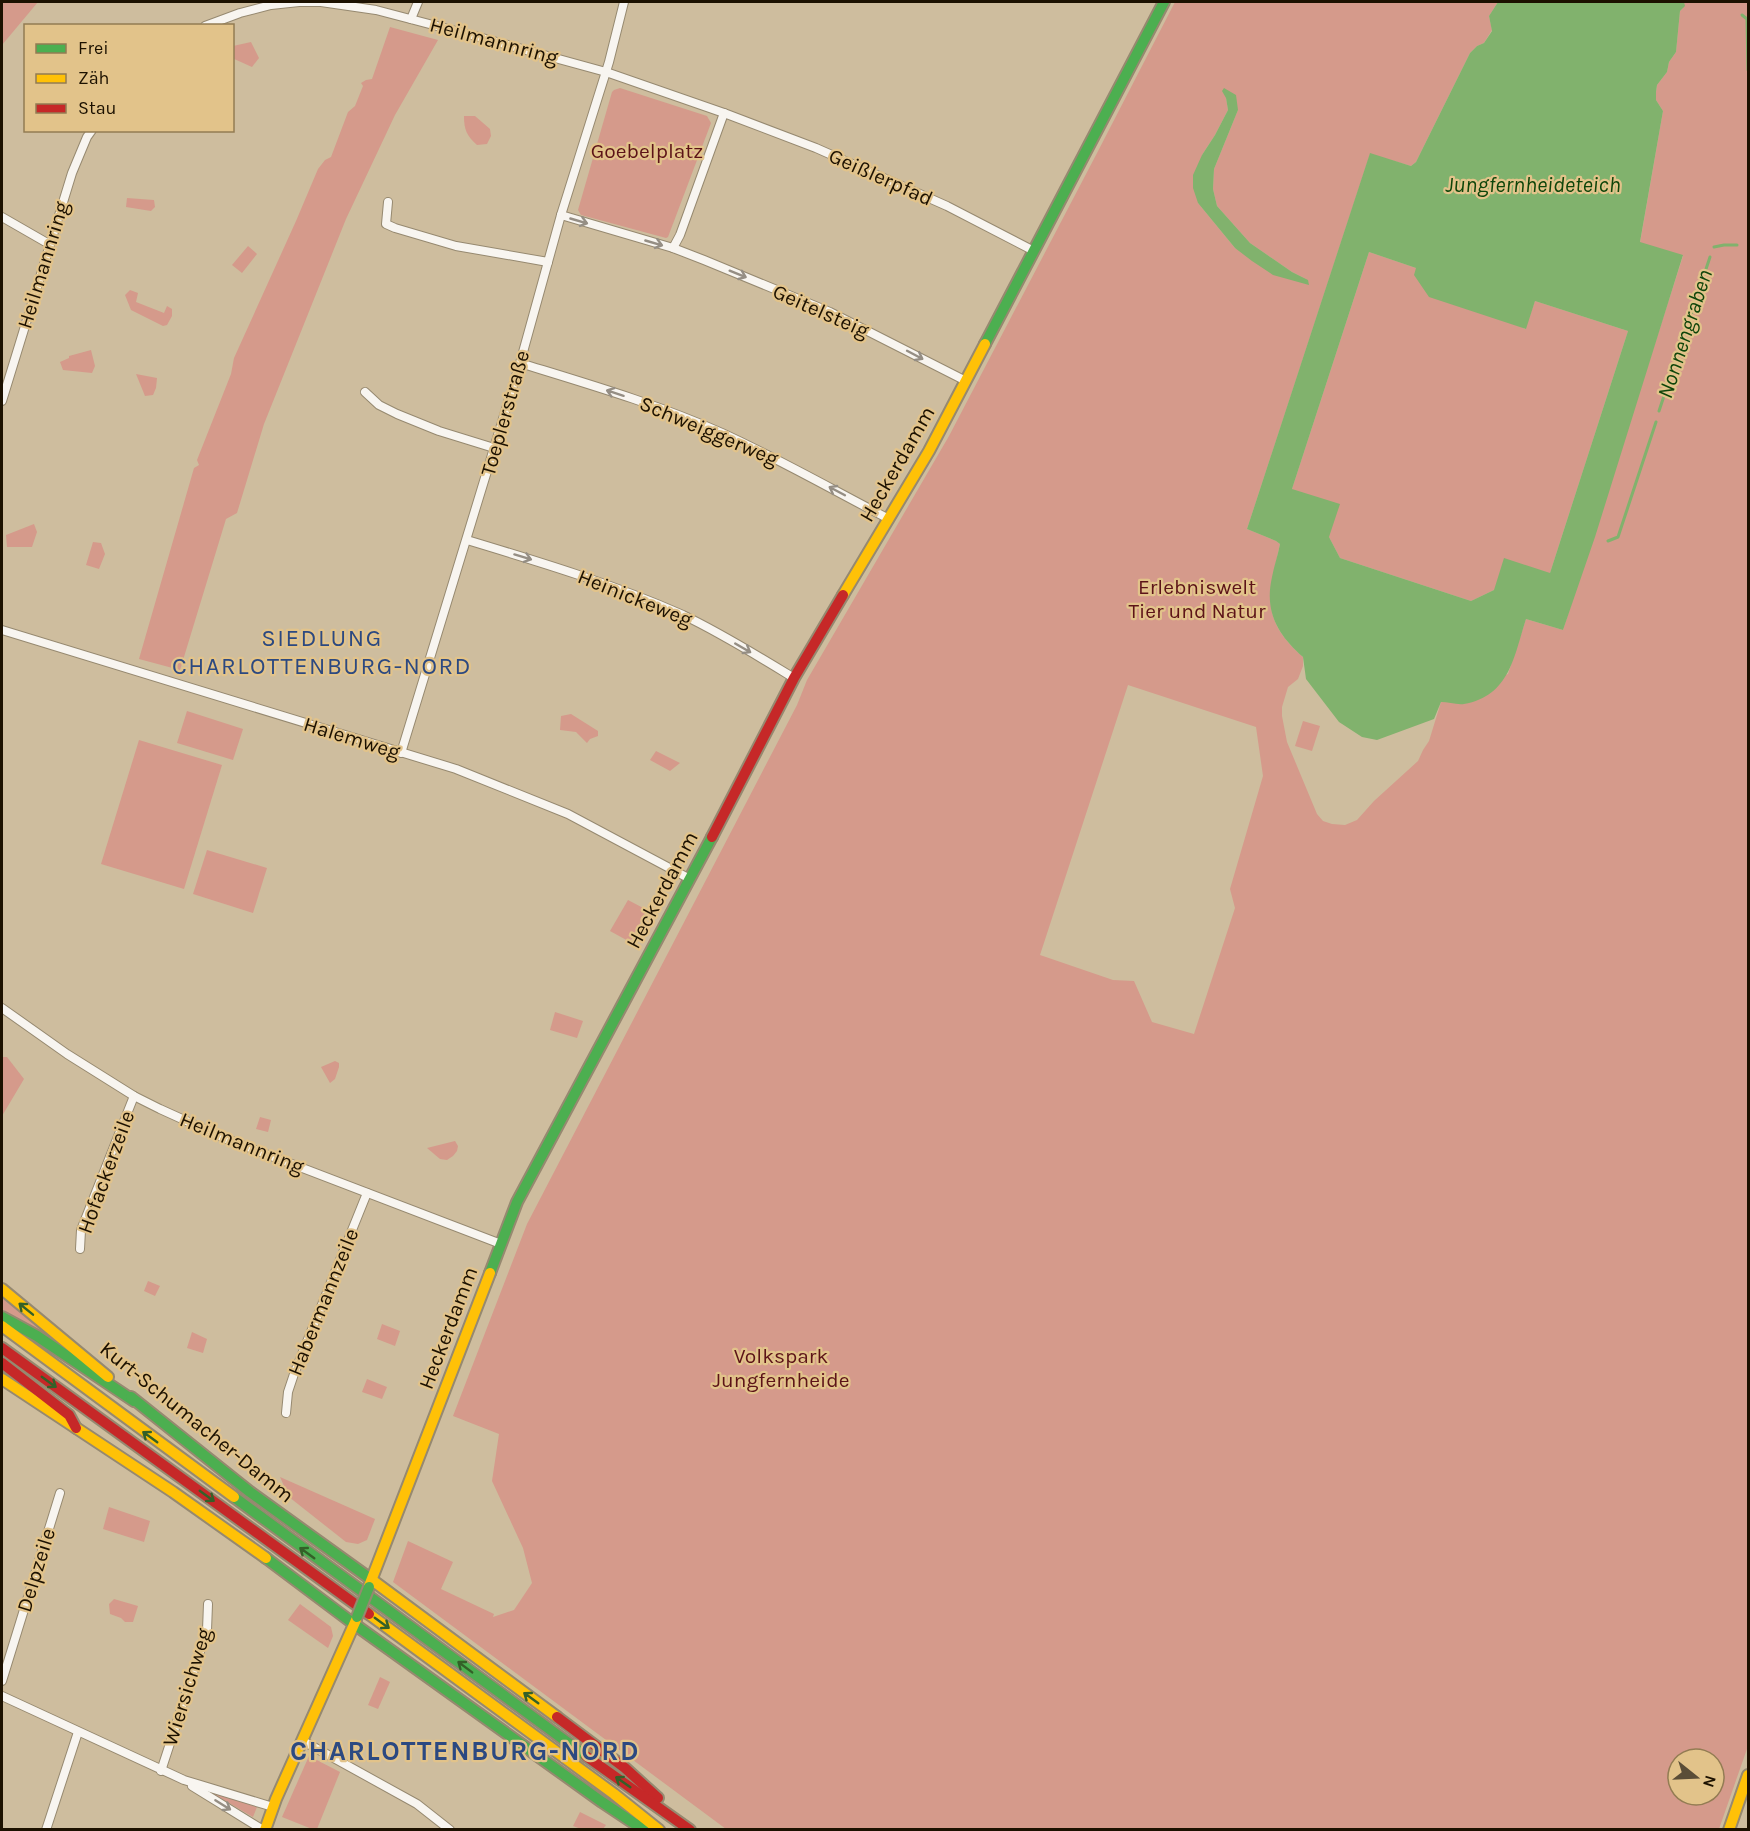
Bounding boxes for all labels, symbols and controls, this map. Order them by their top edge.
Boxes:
street label: Heilmannring [427,12,561,70]
legend [24,24,234,132]
text: Frei [78,37,109,59]
text: Zäh [78,67,109,89]
text: Stau [78,97,116,119]
park label: Goebelplatz [591,139,703,163]
street label: Geißlerpfad [825,143,937,211]
water label: Jungfernheideteich [1445,172,1621,198]
street label: Heilmannring [12,198,74,332]
one-way arrow [570,216,589,227]
one-way arrow [644,238,663,249]
water label: Nonnengraben [1652,266,1718,402]
one-way arrow [728,269,746,280]
street label: Geitelsteig [769,279,873,343]
street label: Toeplerstraße [476,347,534,479]
one-way arrow [906,349,923,361]
one-way arrow [606,387,625,398]
street label: Schweiggerweg [636,391,782,471]
street label: Heckerdamm [854,402,940,526]
one-way arrow [829,485,847,496]
one-way arrow [513,552,532,563]
street label: Heinickeweg [574,564,696,632]
park label: Erlebniswelt Tier und Natur [1128,575,1266,623]
district label: SIEDLUNG CHARLOTTENBURG-NORD [172,624,472,680]
one-way arrow [734,642,751,654]
street label: Halemweg [301,712,403,764]
street label: Heckerdamm [621,827,703,953]
street label: Hofackerzeile [73,1107,139,1237]
street label: Heilmannring [176,1107,308,1179]
street label: Habermannzeile [283,1225,363,1379]
street label: Heckerdamm [414,1263,482,1393]
one-way arrow [18,1302,34,1315]
street label: Kurt-Schumacher-Damm [95,1336,299,1508]
park label: Volkspark Jungfernheide [713,1344,849,1392]
one-way arrow [41,1376,57,1388]
one-way arrow [143,1431,159,1443]
one-way arrow [199,1489,215,1502]
street label: Delpzeile [12,1525,60,1615]
one-way arrow [300,1546,316,1559]
one-way arrow [373,1617,389,1630]
street label: Wiersichweg [158,1625,216,1749]
one-way arrow [458,1661,474,1673]
one-way arrow [524,1692,540,1705]
district label: CHARLOTTENBURG-NORD [290,1735,640,1767]
north arrow [1666,1747,1726,1807]
text: N [1699,1773,1721,1790]
one-way arrow [615,1776,631,1788]
one-way arrow [214,1799,231,1811]

